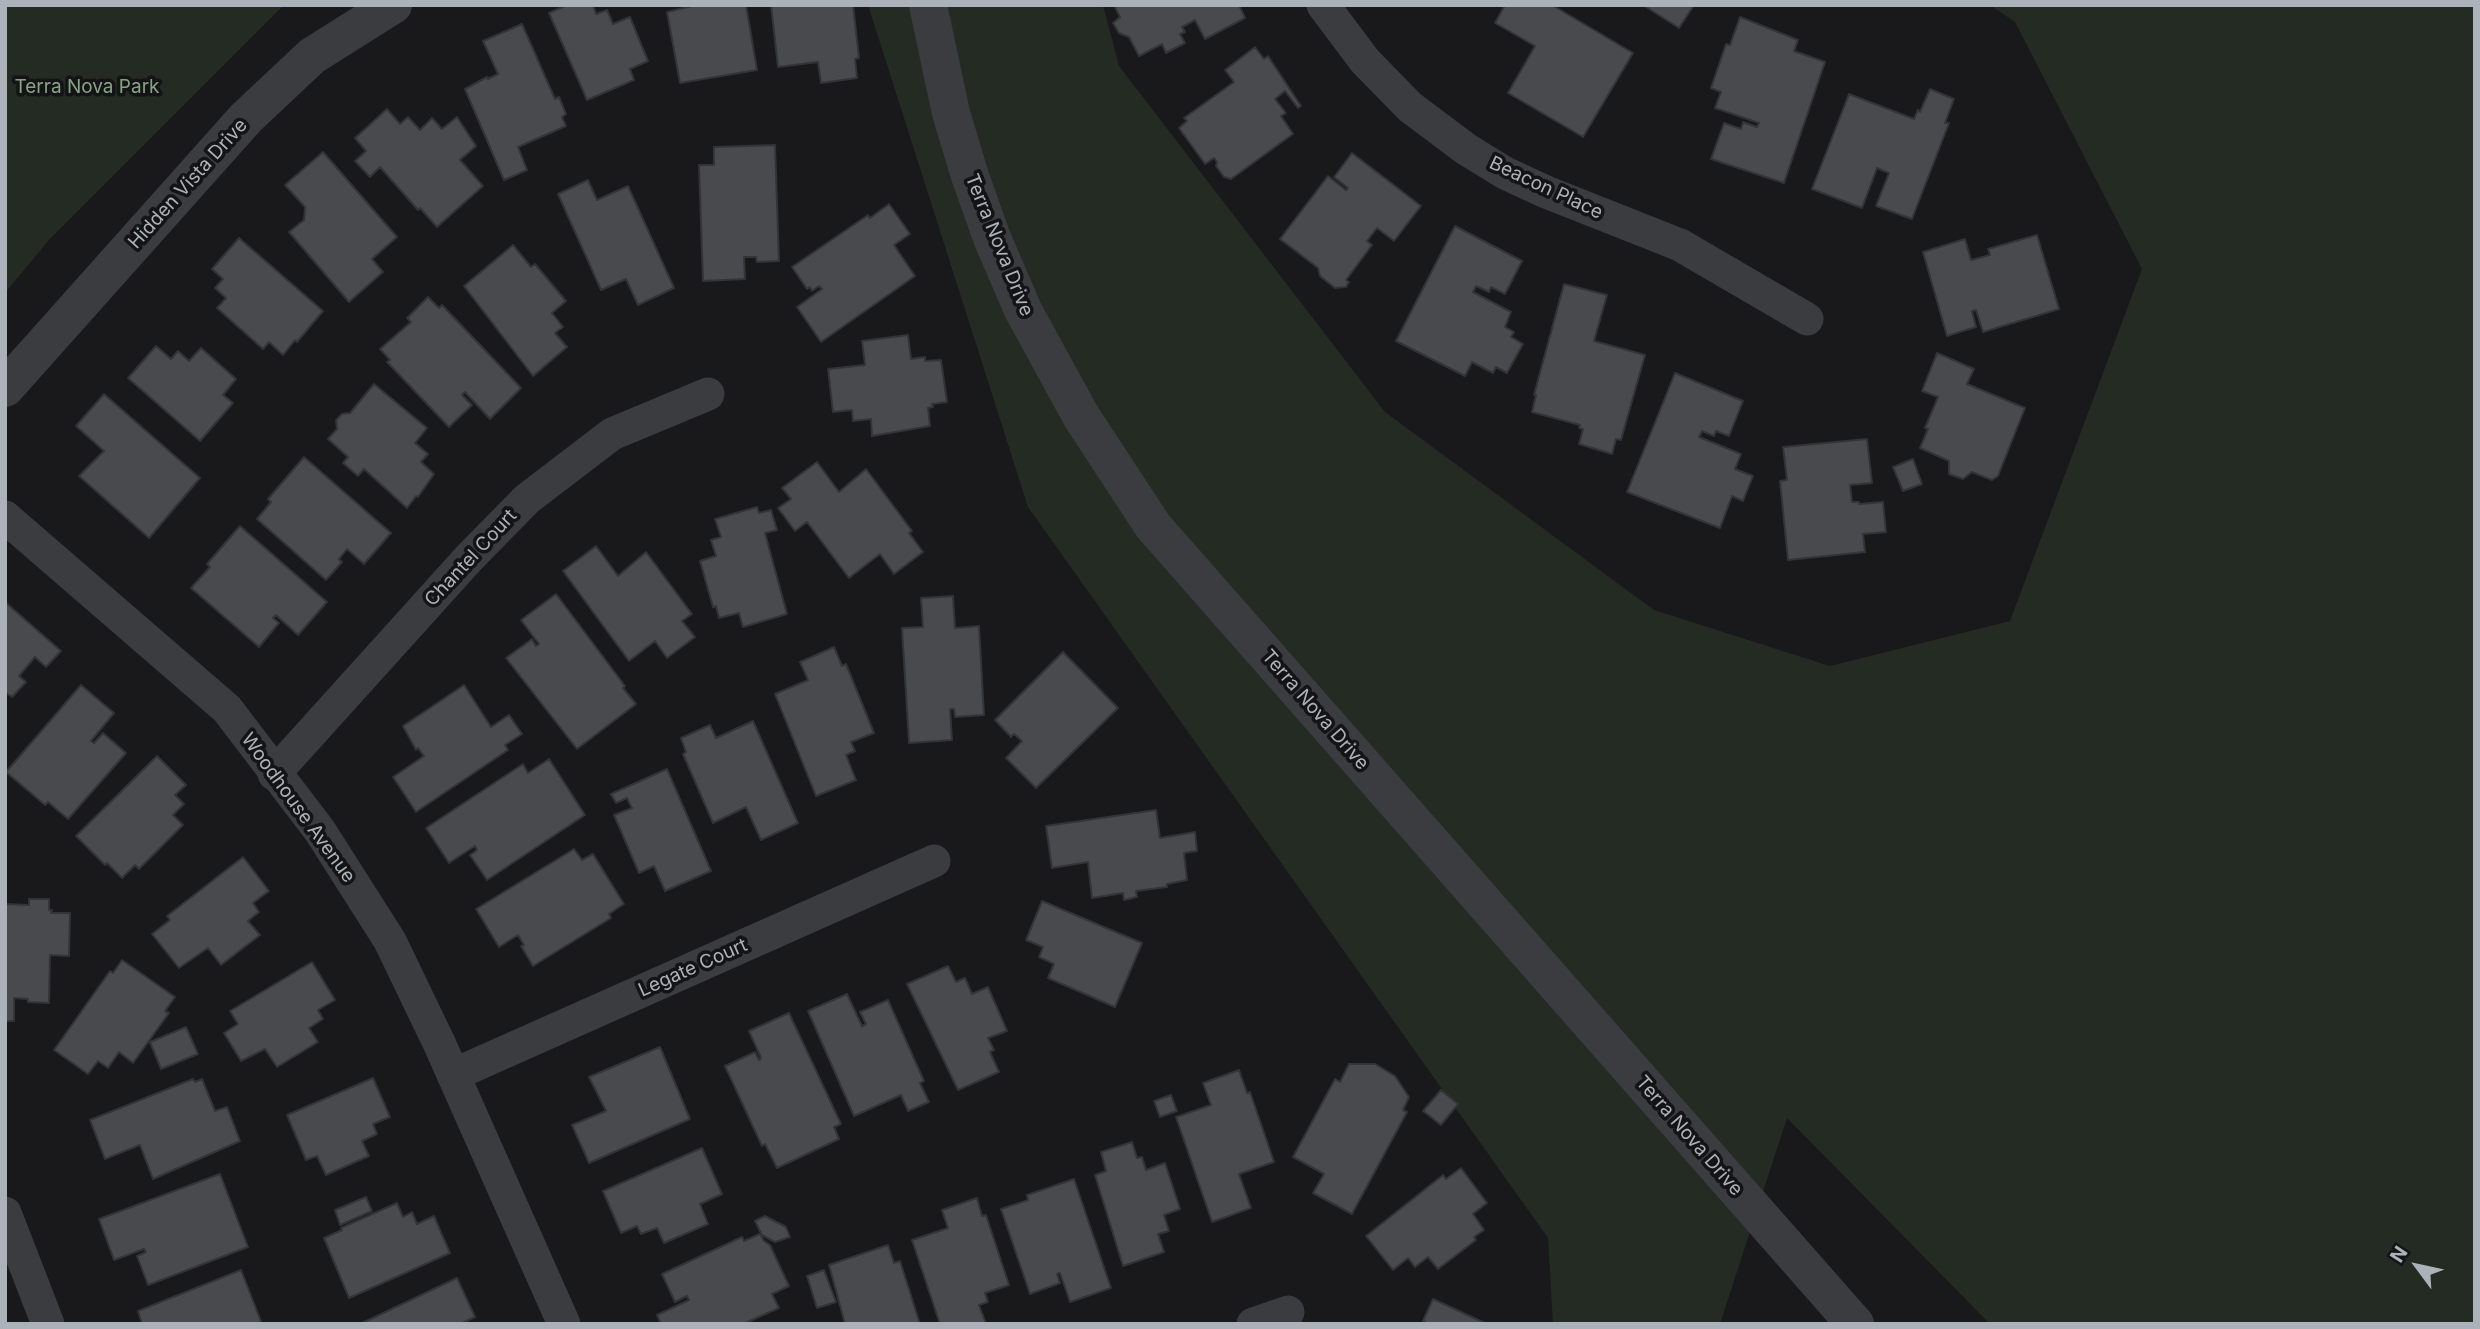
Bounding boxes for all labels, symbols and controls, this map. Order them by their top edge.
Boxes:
park label: Terra Nova Park [14,76,160,98]
street label: Hidden Vista Drive [124,114,252,254]
street label: Beacon Place [1486,152,1606,224]
street label: Terra Nova Drive [960,170,1038,320]
street label: Chantel Court [420,505,522,611]
street label: Terra Nova Drive [1257,645,1373,775]
street label: Woodhouse Avenue [236,729,360,887]
street label: Legate Court [635,934,751,1002]
street label: Terra Nova Drive [1631,1071,1747,1201]
north arrow [2382,1231,2452,1301]
text: N [2385,1242,2413,1267]

